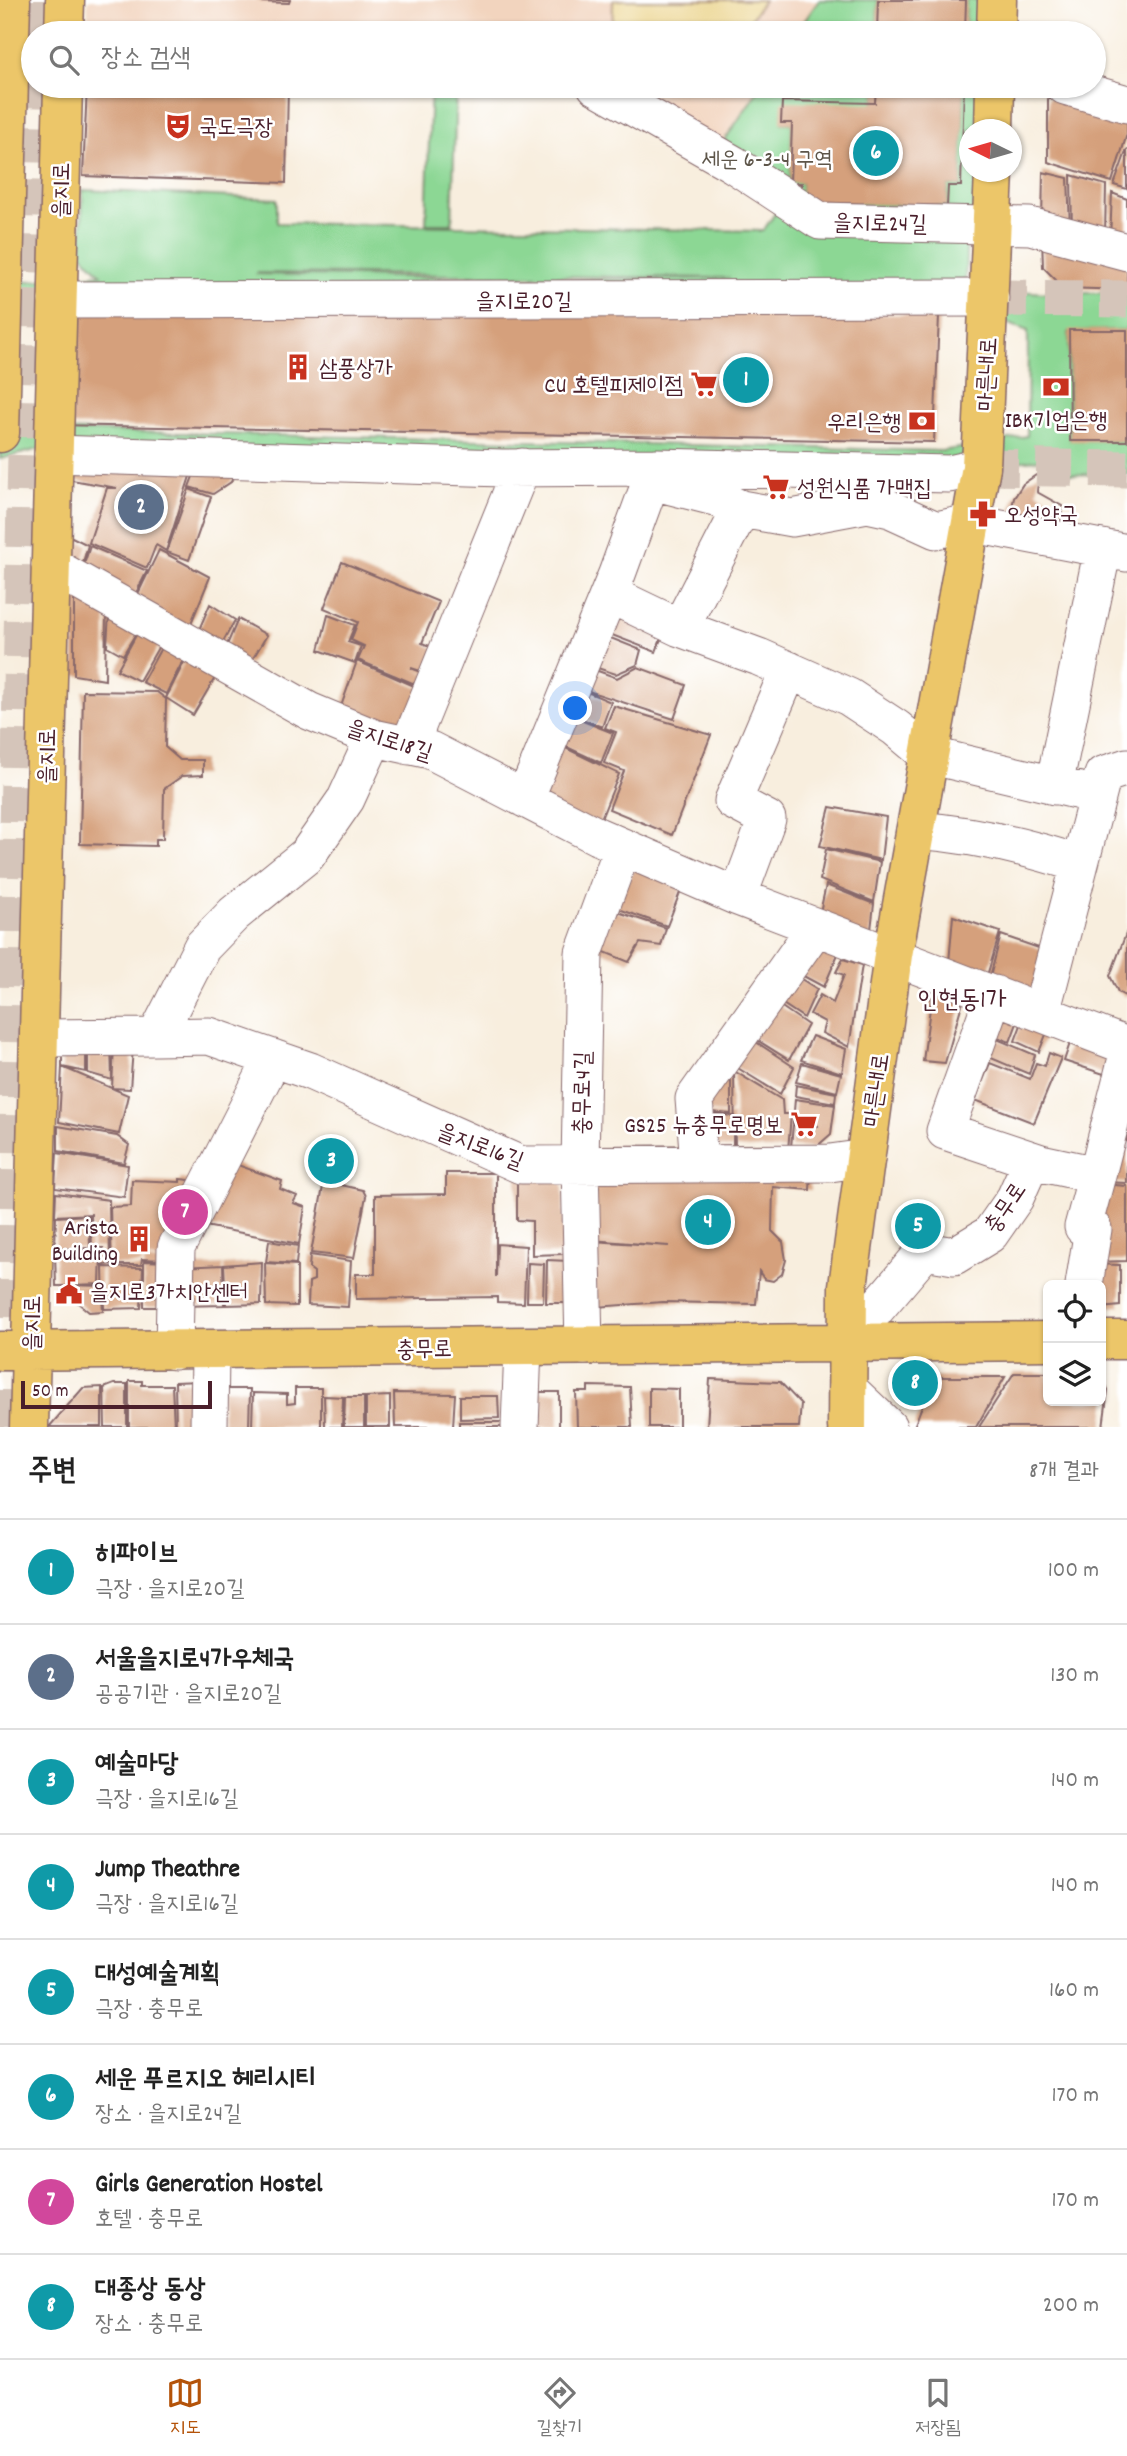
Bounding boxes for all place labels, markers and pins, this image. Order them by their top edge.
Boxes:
theatre icon: 국도극장 [163,111,193,141]
place label: 국도극장 [199,113,273,146]
pin: 6 [853,127,899,179]
building icon: 삼풍상가 [283,352,313,382]
place label: 삼풍상가 [319,354,393,387]
pin: 1 [723,354,769,406]
supermarket icon: CU 호텔피제이점 [689,369,719,399]
place label: CU 호텔피제이점 [544,371,683,404]
bank icon: IBK기업은행 [1041,372,1071,402]
bank icon: 우리은행 [907,406,937,436]
place label: IBK기업은행 [1005,406,1107,439]
place label: 우리은행 [827,408,901,441]
supermarket icon: 성원식품 가맥집 [761,472,791,502]
place label: 성원식품 가맥집 [797,474,932,507]
pin: 2 [118,481,164,533]
pharmacy icon: 오성약국 [968,499,998,529]
place label: 오성약국 [1004,501,1078,534]
supermarket icon: GS25 뉴충무로명보 [789,1109,819,1139]
place label: GS25 뉴충무로명보 [624,1111,783,1144]
pin: 3 [308,1135,354,1187]
pin: 7 [162,1186,208,1238]
pin: 4 [685,1196,731,1248]
pin: 5 [895,1200,941,1252]
place label: Arista Building [52,1213,119,1272]
building icon: Arista Building [124,1224,154,1254]
public building icon: 을지로3가치안센터 [54,1276,84,1306]
place label: 을지로3가치안센터 [90,1278,248,1311]
pin: 8 [892,1357,938,1409]

